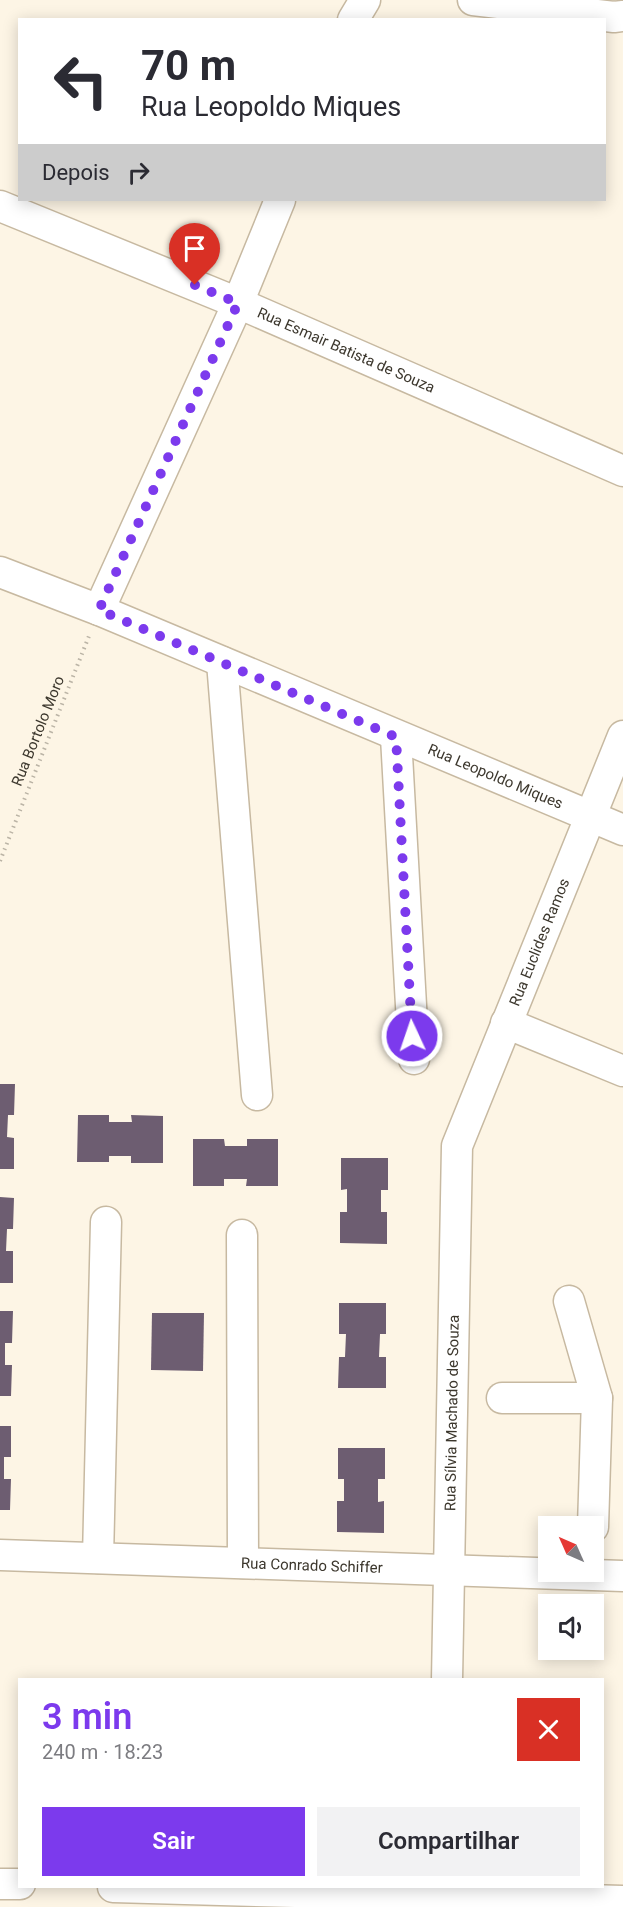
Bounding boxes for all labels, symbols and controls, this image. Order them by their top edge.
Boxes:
text: 70 m [141,41,236,90]
icon: left [42,42,120,120]
text: Rua Leopoldo Miques [141,91,401,123]
icon: right [122,156,155,189]
text: Depois [42,160,110,185]
pin [169,223,220,285]
icon: arrive [178,232,211,265]
street label: Rua Esmair Batista de Souza [255,304,438,397]
street label: Rua Bortolo Moro [8,673,68,789]
street label: Rua Leopoldo Miques [425,740,566,813]
street label: Rua Euclides Ramos [506,876,573,1009]
position arrow [380,1004,444,1068]
street label: Rua Sílvia Machado de Souza [441,1315,463,1511]
north arrow [538,1516,604,1582]
map controls [538,1516,604,1660]
street label: Rua Conrado Schiffer [241,1554,383,1577]
button: sound [538,1594,604,1660]
text: 3 min [42,1696,132,1738]
button: close [517,1698,580,1761]
text: 240 m · 18:23 [42,1740,163,1764]
button: Sair [42,1807,305,1876]
button: Compartilhar [317,1807,580,1876]

